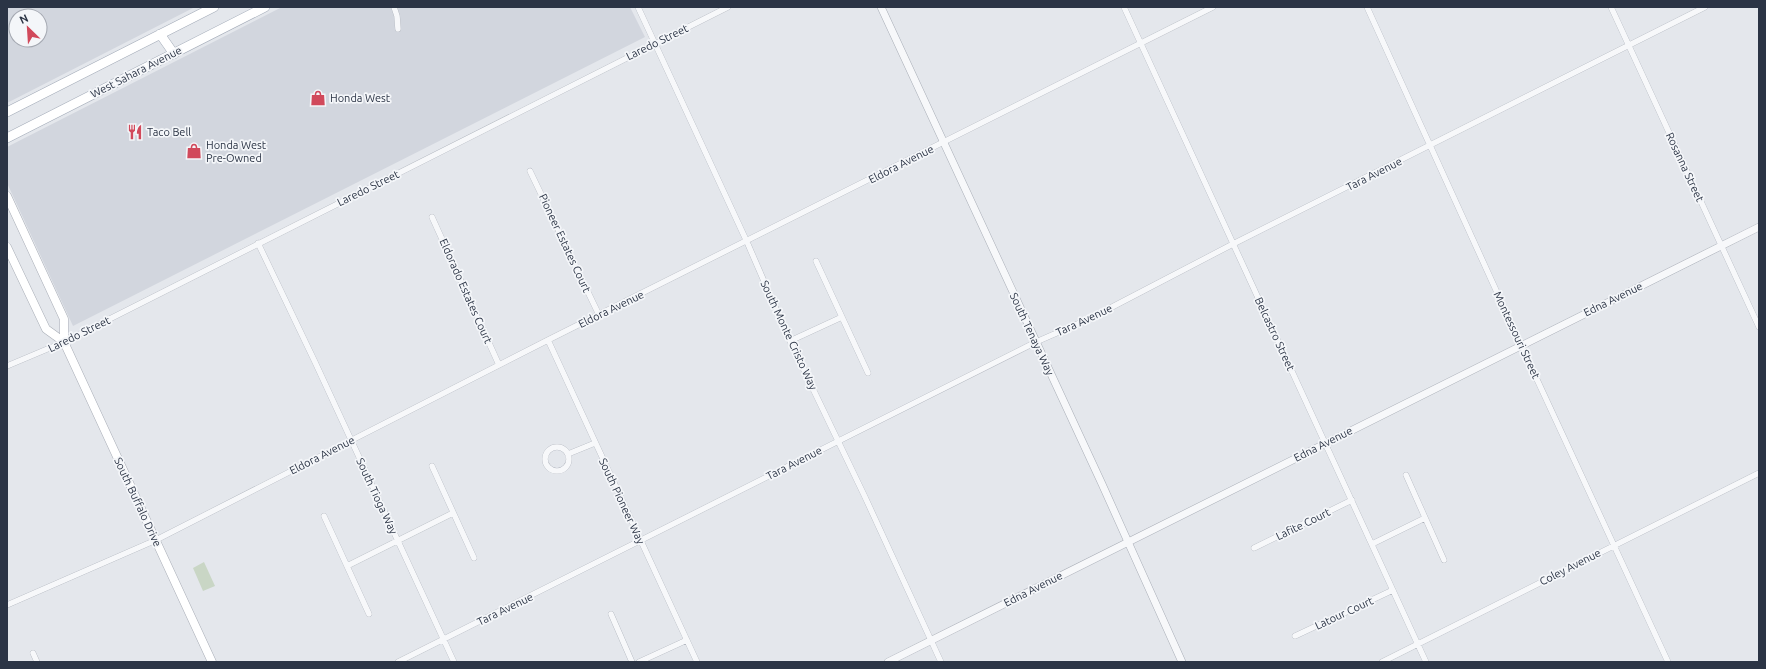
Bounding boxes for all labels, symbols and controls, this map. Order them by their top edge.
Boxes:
north arrow [8,8,48,48]
text: N [18,12,30,26]
street label: Laredo Street [624,21,691,62]
street label: West Sahara Avenue [89,44,183,100]
shop icon: Honda West [309,89,327,107]
place label: Honda West [330,92,391,104]
restaurant icon: Taco Bell [126,123,144,141]
place label: Taco Bell [147,126,191,138]
street label: Rosanna Street [1664,130,1707,204]
place label: Honda West Pre-Owned [206,139,267,164]
shop icon: Honda West Pre-Owned [185,142,203,160]
street label: Eldora Avenue [867,142,935,186]
street label: Tara Avenue [1344,155,1404,193]
street label: Laredo Street [335,167,402,208]
street label: Pioneer Estates Court [537,192,593,295]
street label: Eldorado Estates Court [437,237,495,346]
street label: South Monte Cristo Way [758,278,820,392]
street label: Edna Avenue [1582,280,1644,318]
street label: Eldora Avenue [576,288,646,330]
street label: Montessouri Street [1491,289,1543,381]
street label: South Tenaya Way [1008,291,1057,378]
street label: Belcastro Street [1253,295,1298,373]
street label: Tara Avenue [1054,302,1114,338]
street label: Laredo Street [46,313,113,354]
street label: Edna Avenue [1292,424,1354,464]
street label: Eldora Avenue [288,433,356,477]
street label: Tara Avenue [764,444,824,482]
street label: South Buffalo Drive [112,456,164,548]
street label: South Tioga Way [354,456,400,537]
street label: South Pioneer Way [597,456,647,546]
street label: Lafite Court [1274,505,1333,542]
street label: Coley Avenue [1537,546,1603,588]
street label: Edna Avenue [1002,569,1064,609]
street label: Tara Avenue [475,590,535,628]
street label: Latour Court [1313,594,1376,632]

